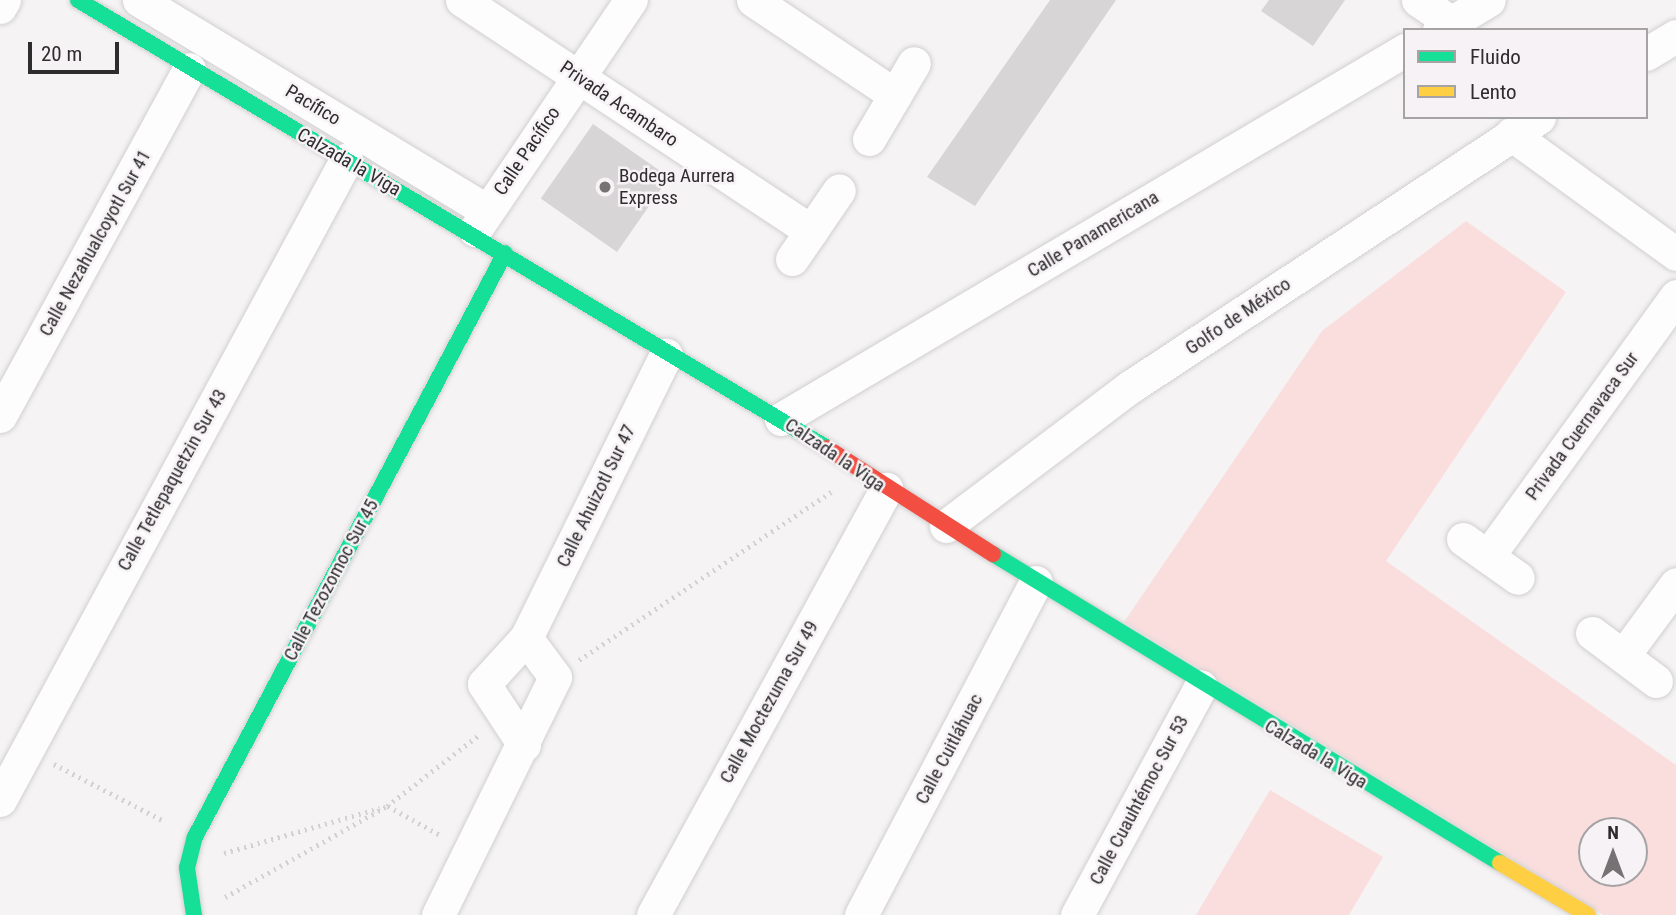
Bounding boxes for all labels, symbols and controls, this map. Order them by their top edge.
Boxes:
scale bar [32,28,122,72]
legend [1403,28,1648,119]
text: 20 m [41,42,82,66]
text: Fluido [1470,45,1521,69]
street label: Privada Acambaro [556,56,682,152]
street label: Pacífico [281,80,345,130]
text: Lento [1470,80,1517,104]
street label: Calle Pacífico [489,102,565,200]
street label: Calzada la Viga [293,123,405,201]
street label: Calle Nezahualcoyotl Sur 41 [34,146,156,340]
place label: Bodega Aurrera Express [619,165,735,209]
marker: Bodega Aurrera Express [597,179,613,195]
street label: Calle Panamericana [1023,186,1163,282]
street label: Golfo de México [1181,272,1295,360]
street label: Privada Cuernavaca Sur [1521,347,1643,505]
street label: Calle Tetlepaquetzin Sur 43 [112,385,232,575]
street label: Calzada la Viga [781,413,889,497]
street label: Calle Ahuizotl Sur 47 [552,421,640,571]
street label: Calle Tezozomoc Sur 45 [279,495,383,665]
street label: Calle Moctezuma Sur 49 [715,617,823,787]
street label: Calle Cuitláhuac [910,690,988,808]
street label: Calle Cuauhtémoc Sur 53 [1085,711,1193,889]
street label: Calzada la Viga [1260,714,1372,794]
north arrow [1578,817,1648,887]
text: N [1607,821,1619,844]

